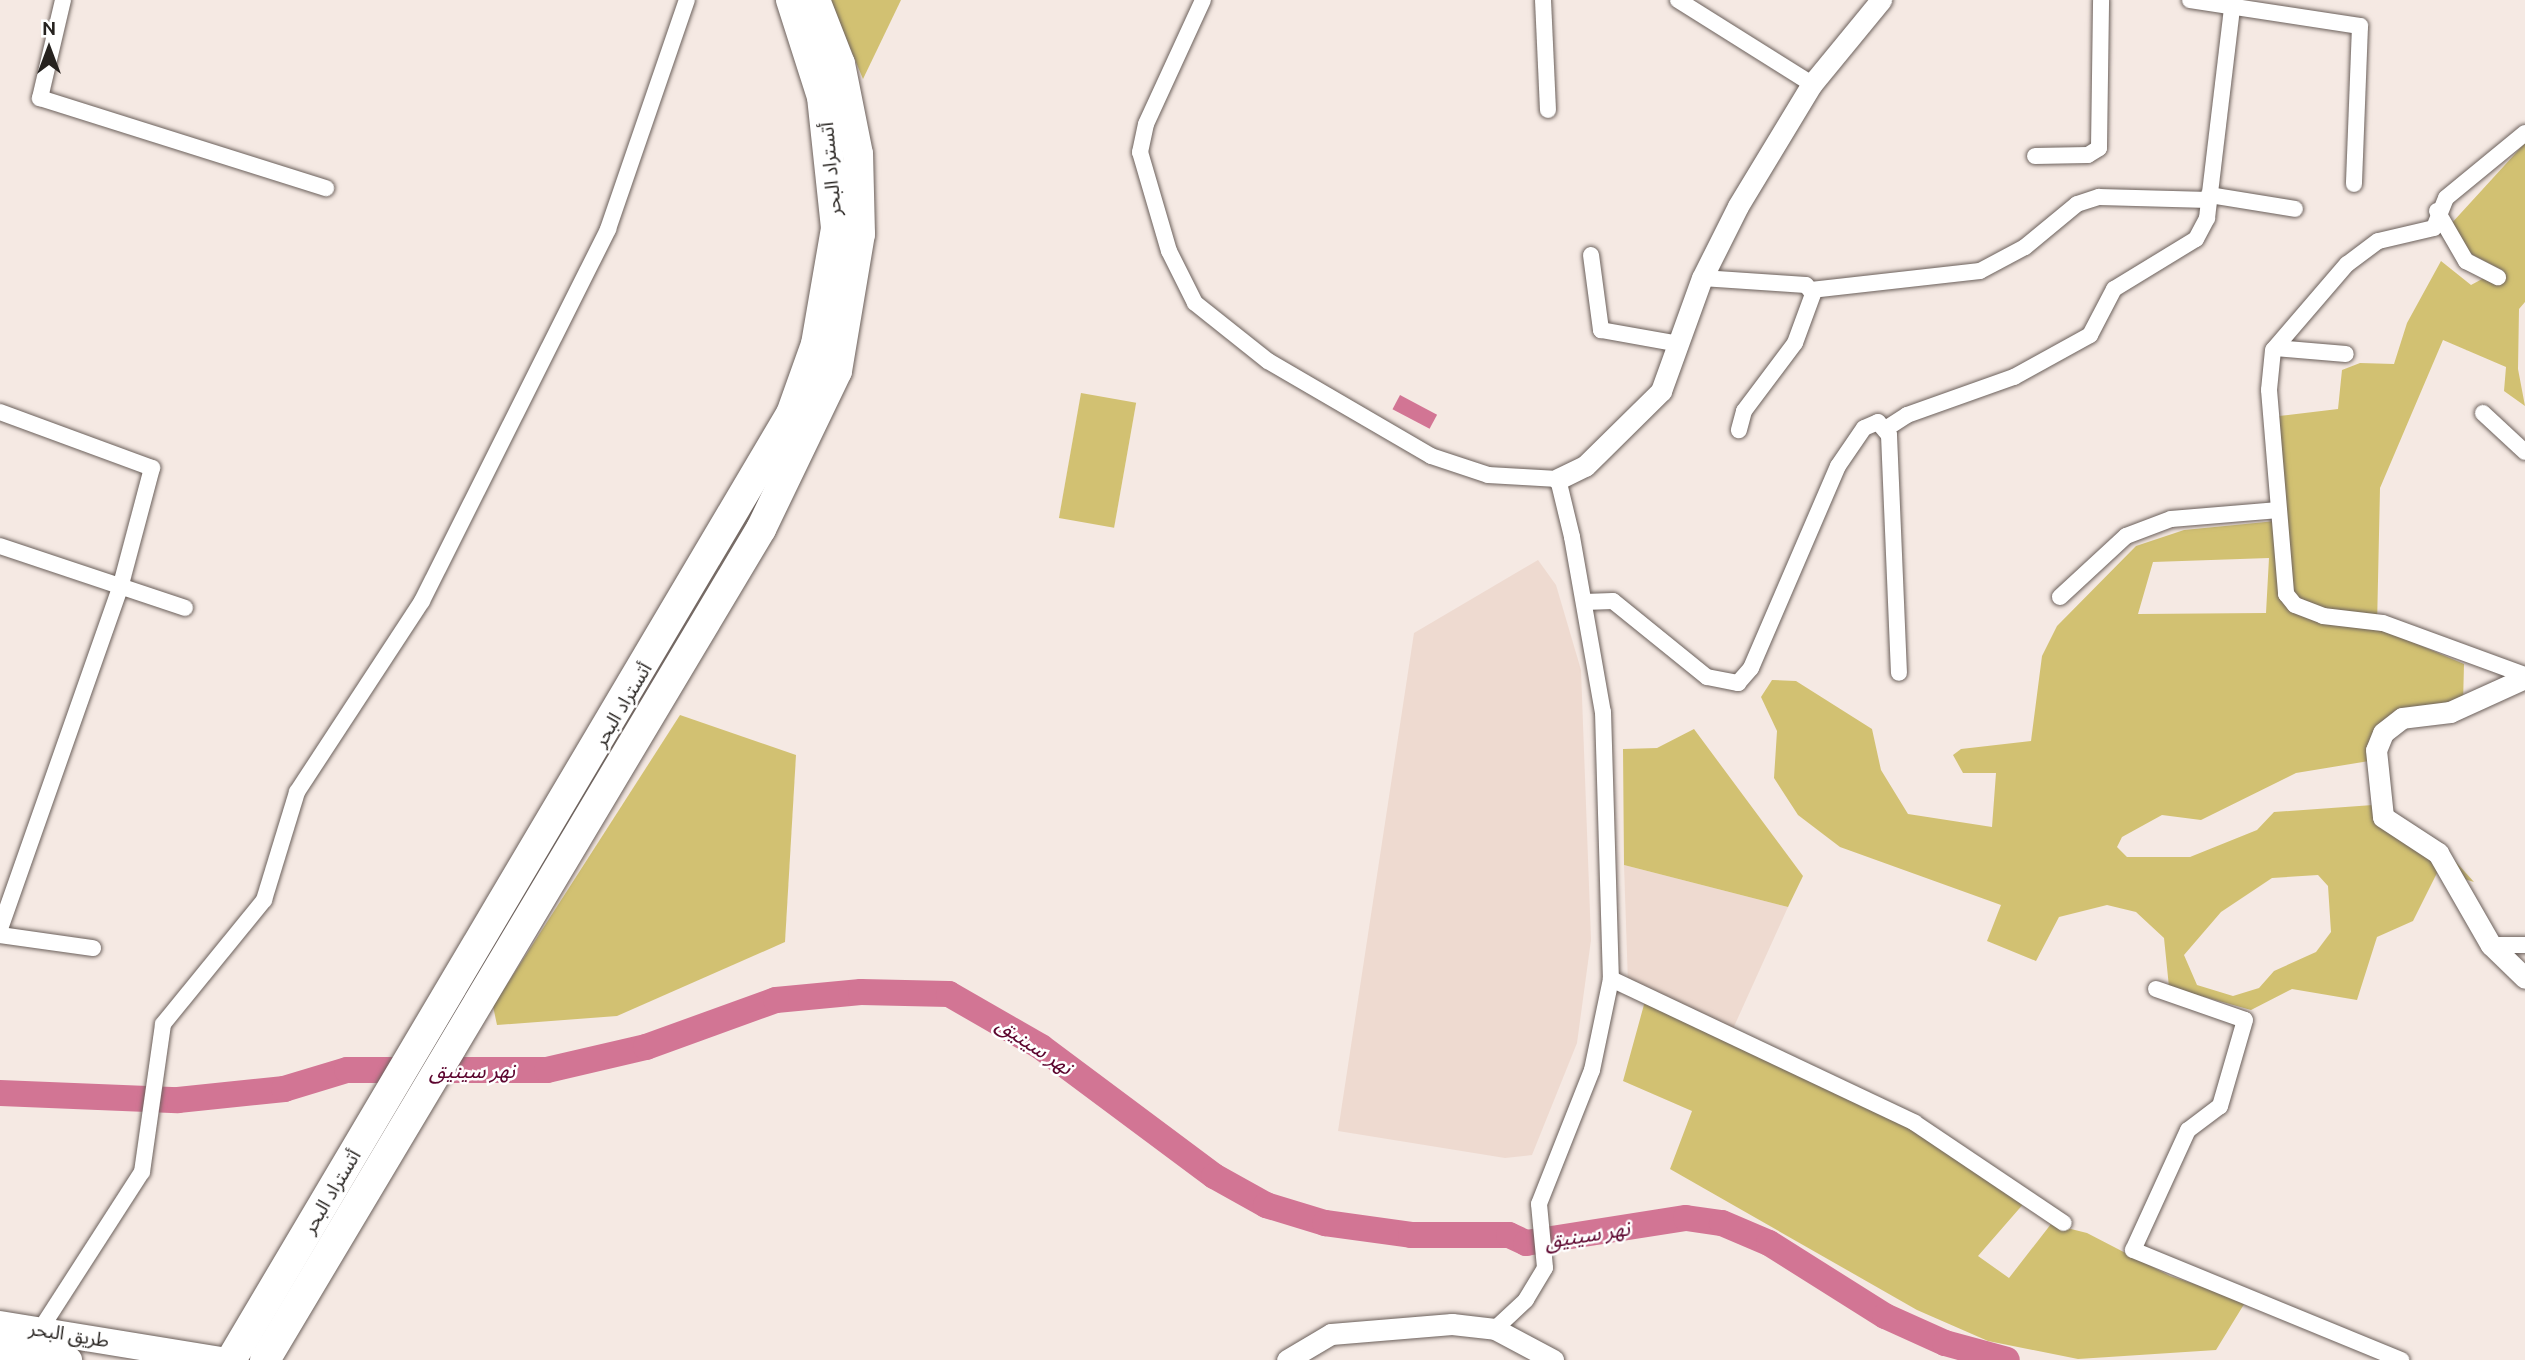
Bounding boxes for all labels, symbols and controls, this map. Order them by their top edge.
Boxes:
north arrow [14,14,84,84]
text: N [42,17,56,39]
street label: أتستراد البحر [816,121,846,217]
street label: أتستراد البحر [589,659,657,751]
water label: نهر سينيق [992,1011,1078,1079]
water label: نهر سينيق [429,1057,515,1083]
street label: أتستراد البحر [298,1146,366,1238]
water label: نهر سينيق [1543,1215,1631,1253]
street label: طريق البحر [27,1317,111,1353]

